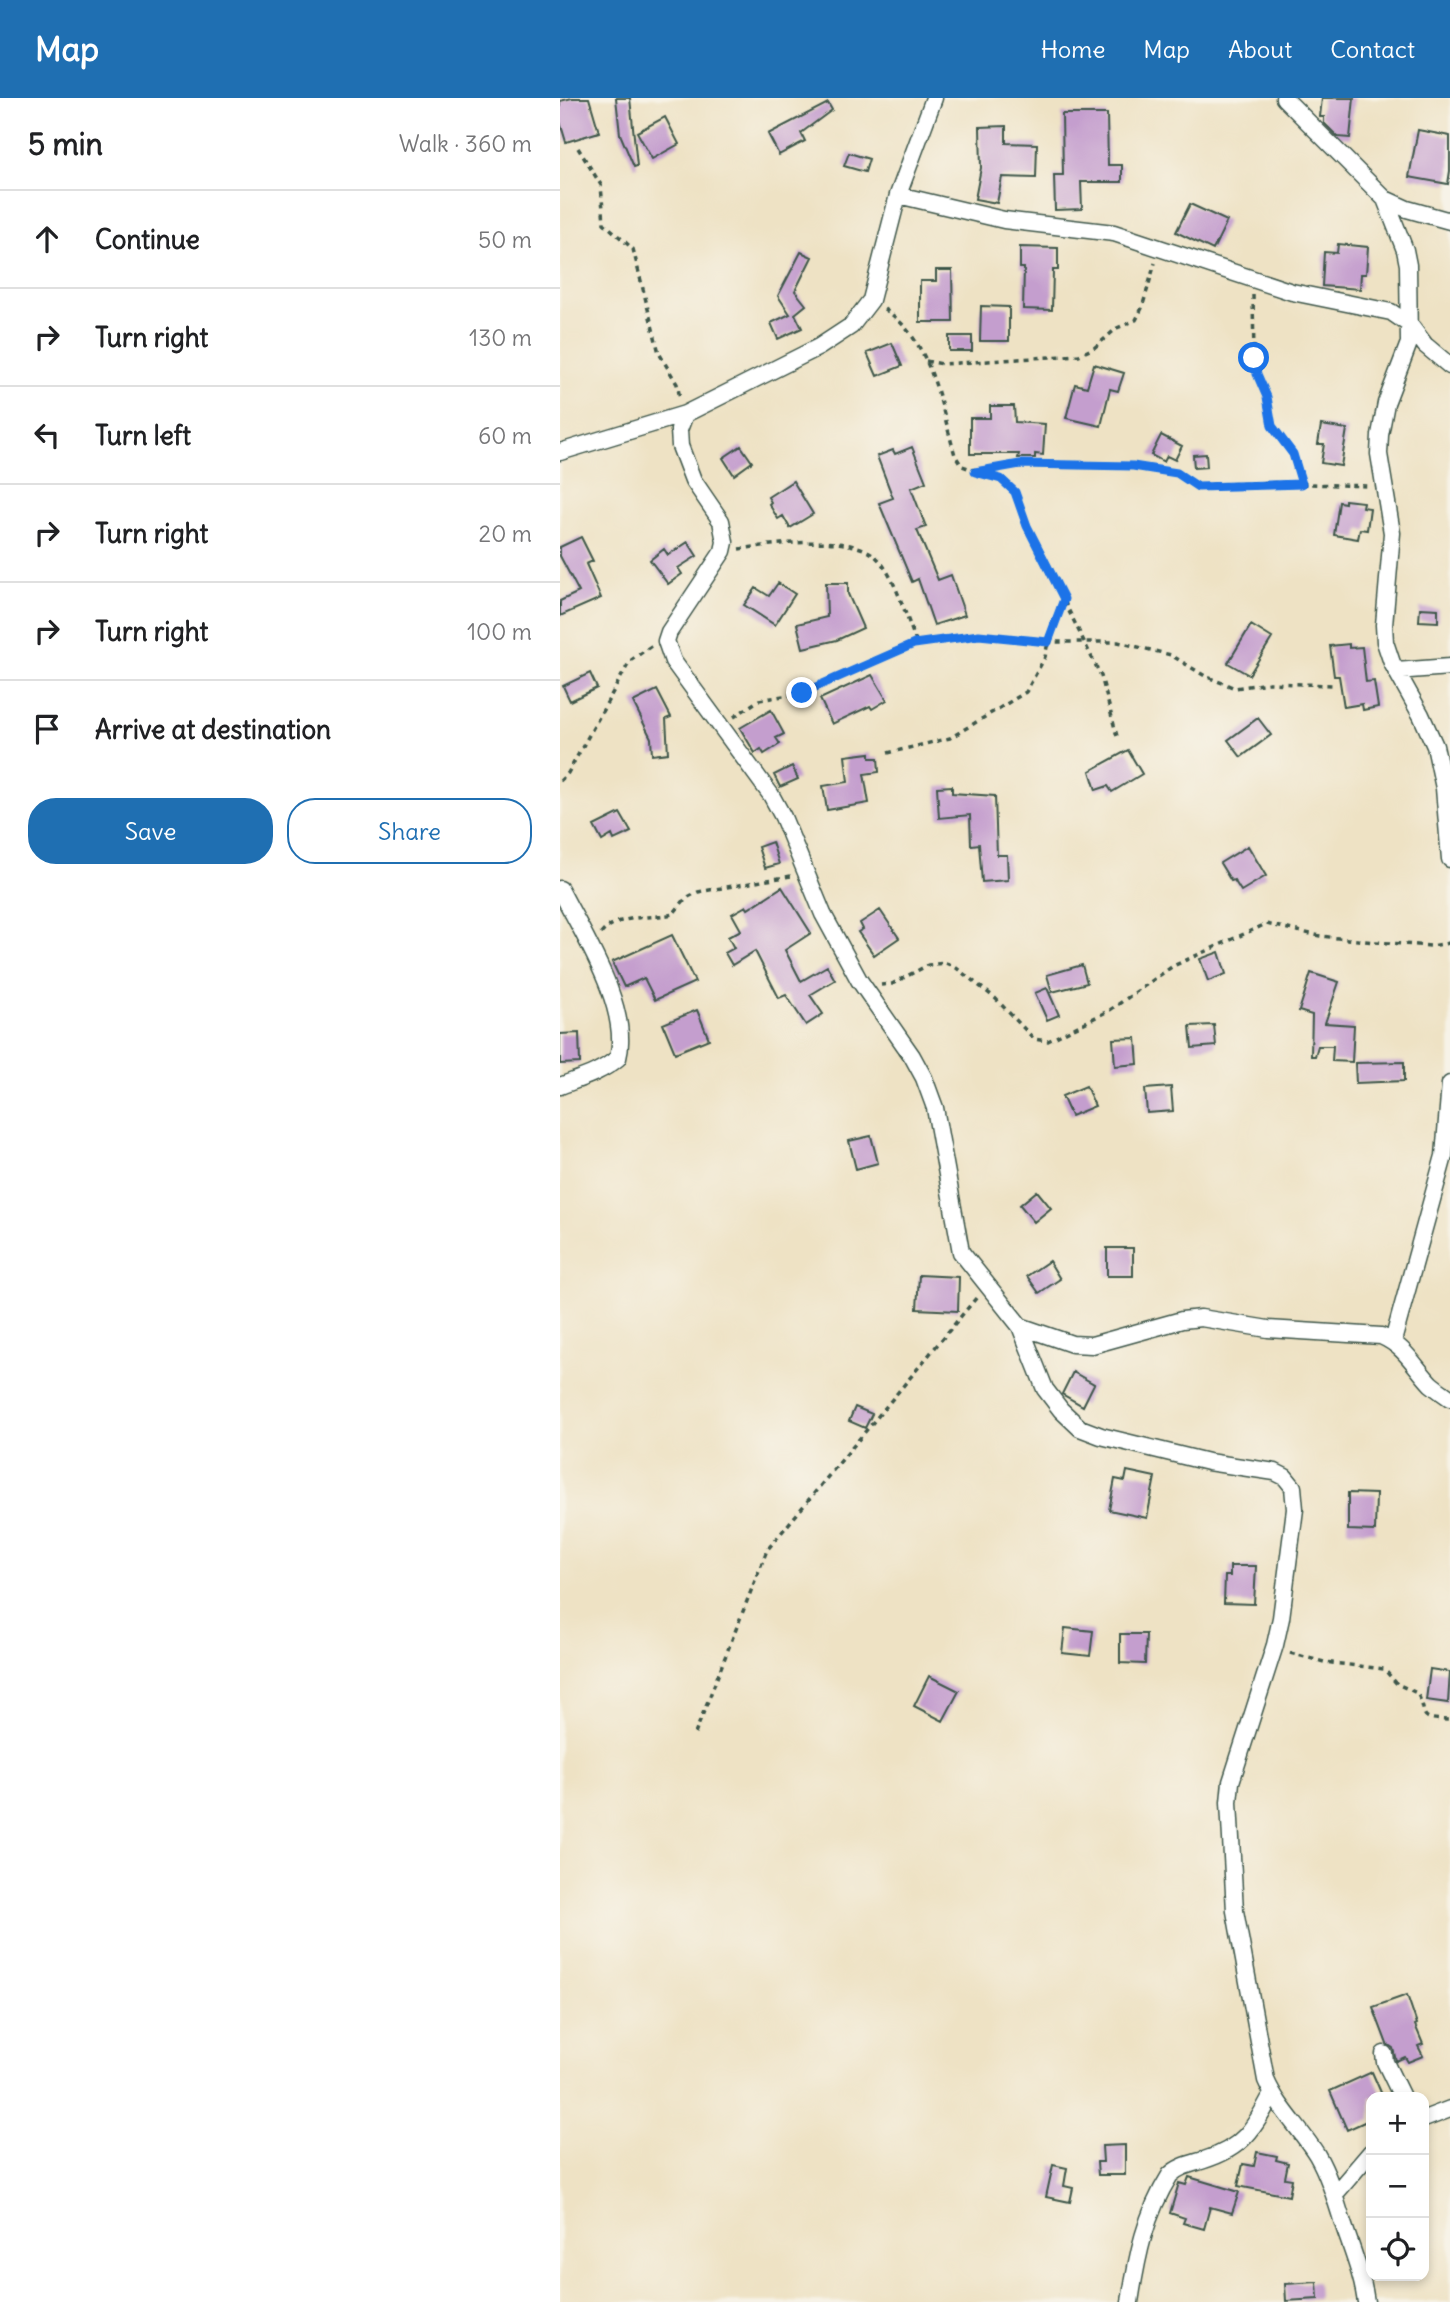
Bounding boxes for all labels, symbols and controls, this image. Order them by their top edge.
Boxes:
text: Map [35,28,99,70]
text: Home [1041,34,1105,64]
text: Map [1143,34,1190,64]
text: About [1228,34,1292,64]
text: Contact [1330,34,1415,64]
text: 5 min [28,125,103,163]
text: Walk · 360 m [399,129,532,158]
icon: ahead [28,220,66,258]
text: Continue [95,223,200,256]
text: 50 m [478,225,532,254]
icon: right [28,318,66,356]
text: Turn right [95,321,208,354]
text: 130 m [469,323,532,352]
route start [1238,342,1269,373]
icon: left [28,416,66,454]
text: Turn left [95,419,191,452]
text: 60 m [478,421,532,450]
icon: right [28,514,66,552]
text: Turn right [95,517,208,550]
text: 20 m [479,519,532,548]
icon: right [28,612,66,650]
text: Turn right [95,615,208,648]
text: 100 m [467,617,532,646]
route end [786,677,817,708]
icon: arrive [28,710,66,748]
text: Arrive at destination [95,713,331,746]
button: Save [28,798,273,864]
button: Share [287,798,532,864]
map controls [1366,2092,1429,2281]
button: + [1366,2092,1429,2155]
button: − [1366,2155,1429,2218]
button: locate [1366,2218,1429,2281]

